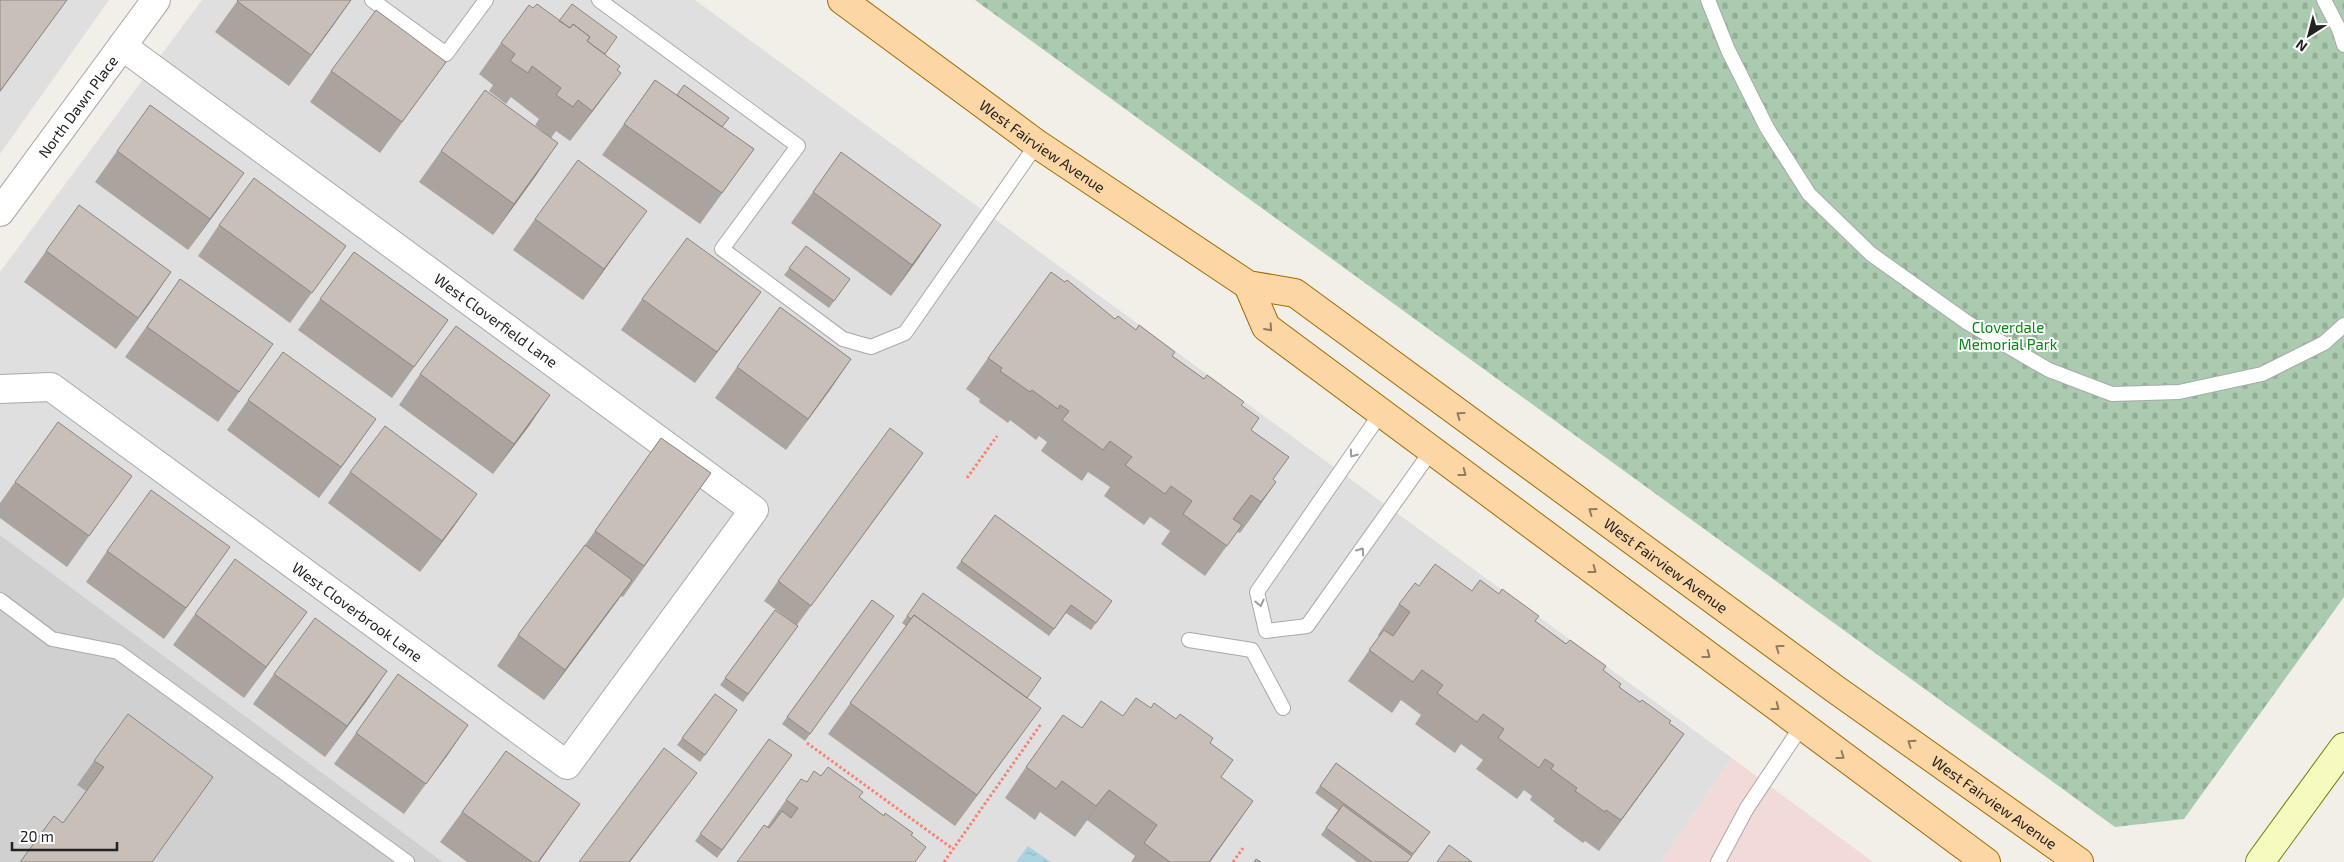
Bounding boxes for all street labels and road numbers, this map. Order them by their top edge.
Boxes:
street label: North Dawn Place [34,52,121,161]
street label: West Fairview Avenue [976,96,1109,196]
street label: West Cloverfield Lane [431,269,561,371]
street label: West Fairview Avenue [1600,514,1732,617]
street label: West Cloverbrook Lane [289,558,426,665]
street label: West Fairview Avenue [1928,751,2061,853]

